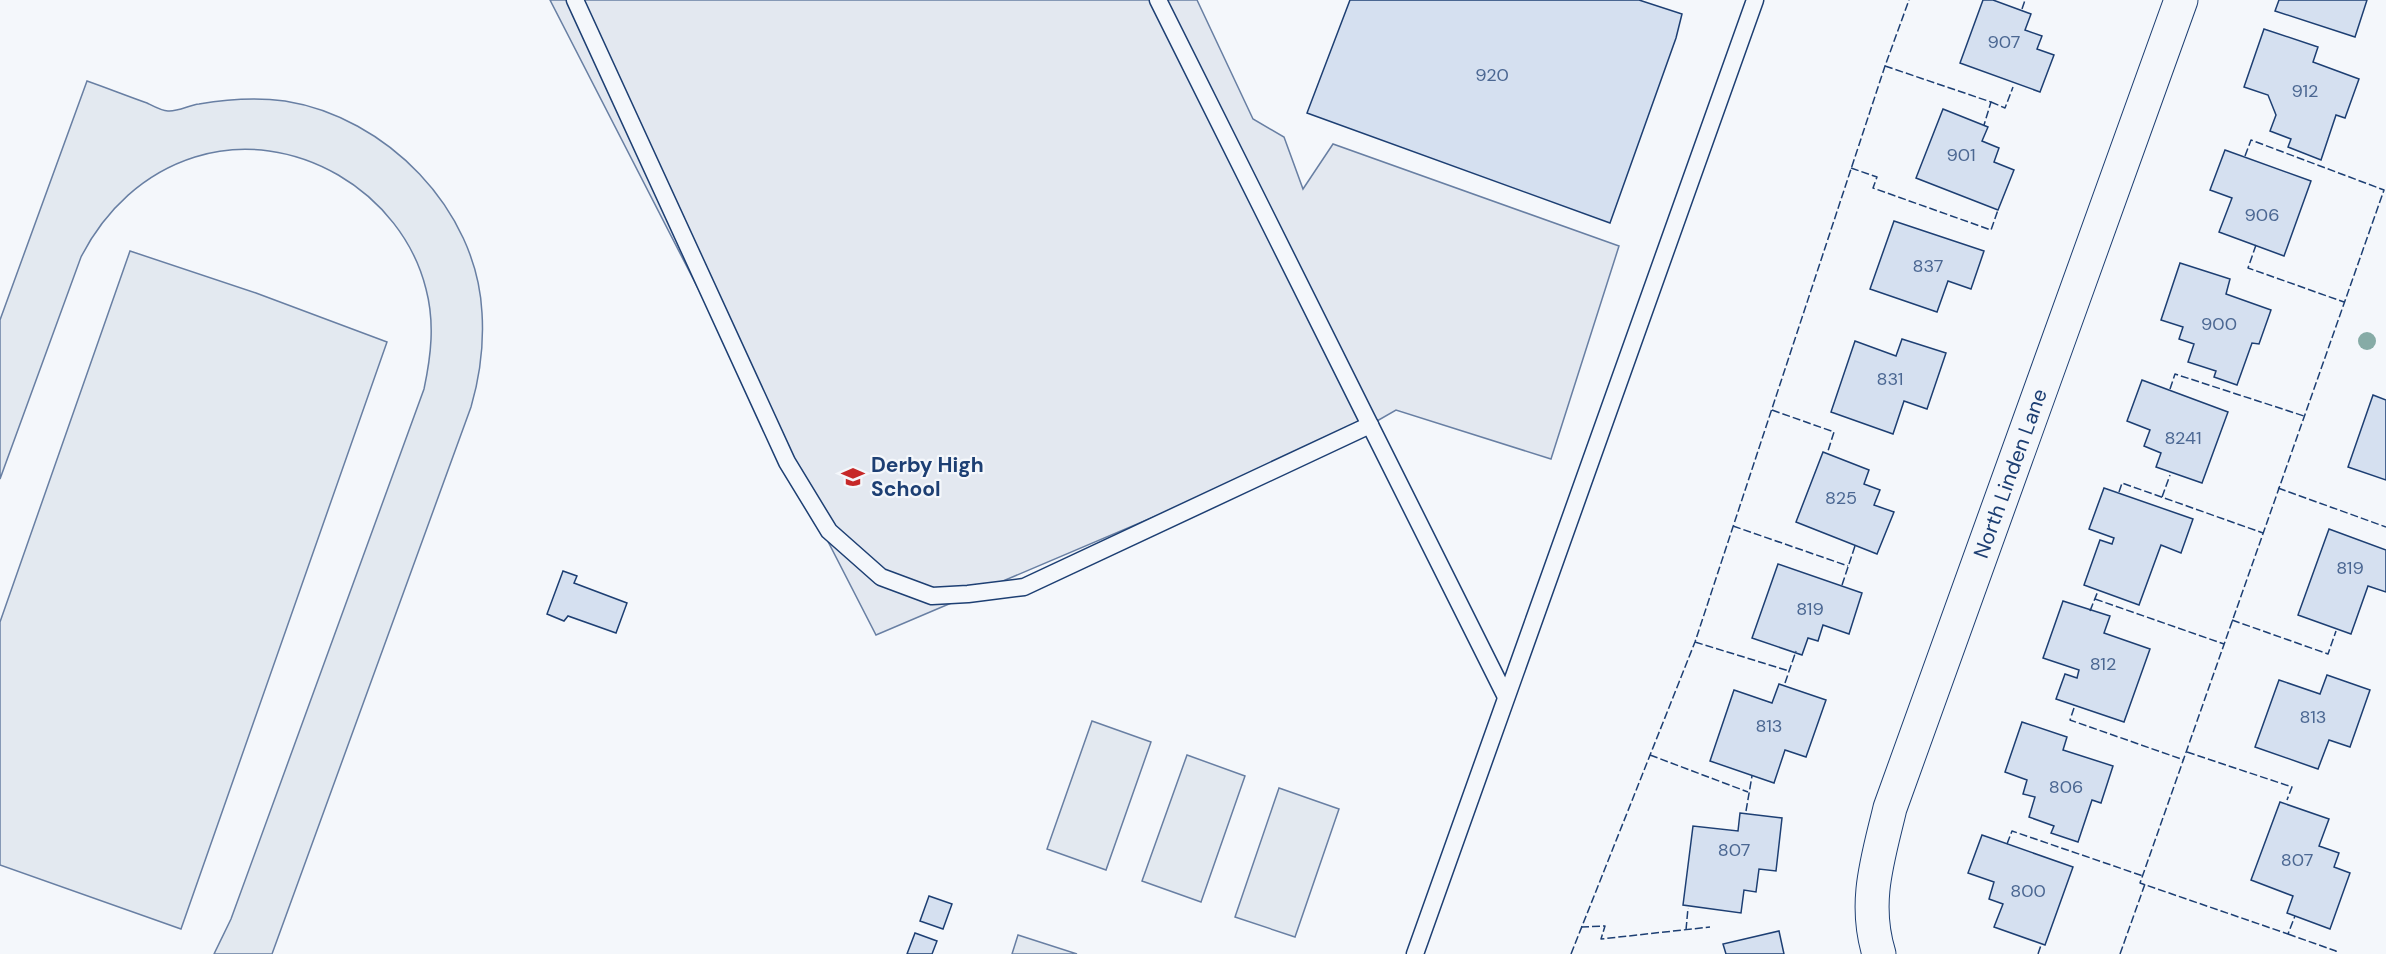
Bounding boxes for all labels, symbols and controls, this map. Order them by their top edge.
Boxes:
house number: 907 [1988,30,2020,54]
house number: 920 [1475,63,1509,87]
house number: 912 [2292,79,2318,103]
house number: 901 [1946,143,1976,167]
house number: 906 [2245,203,2279,227]
house number: 837 [1913,254,1943,278]
house number: 900 [2201,312,2237,336]
house number: 831 [1877,367,1903,391]
street label: North Linden Lane [1967,385,2054,562]
house number: 8241 [2164,426,2202,450]
place label: Derby High School [871,451,984,503]
school or university icon: Derby High School [840,464,866,490]
house number: 825 [1825,486,1857,510]
house number: 819 [2336,556,2364,580]
house number: 819 [1796,597,1824,621]
house number: 812 [2090,652,2116,676]
house number: 813 [2300,705,2326,729]
house number: 813 [1756,714,1782,738]
house number: 806 [2049,775,2083,799]
house number: 807 [1718,838,1750,862]
house number: 807 [2281,848,2313,872]
house number: 800 [2010,879,2046,903]

